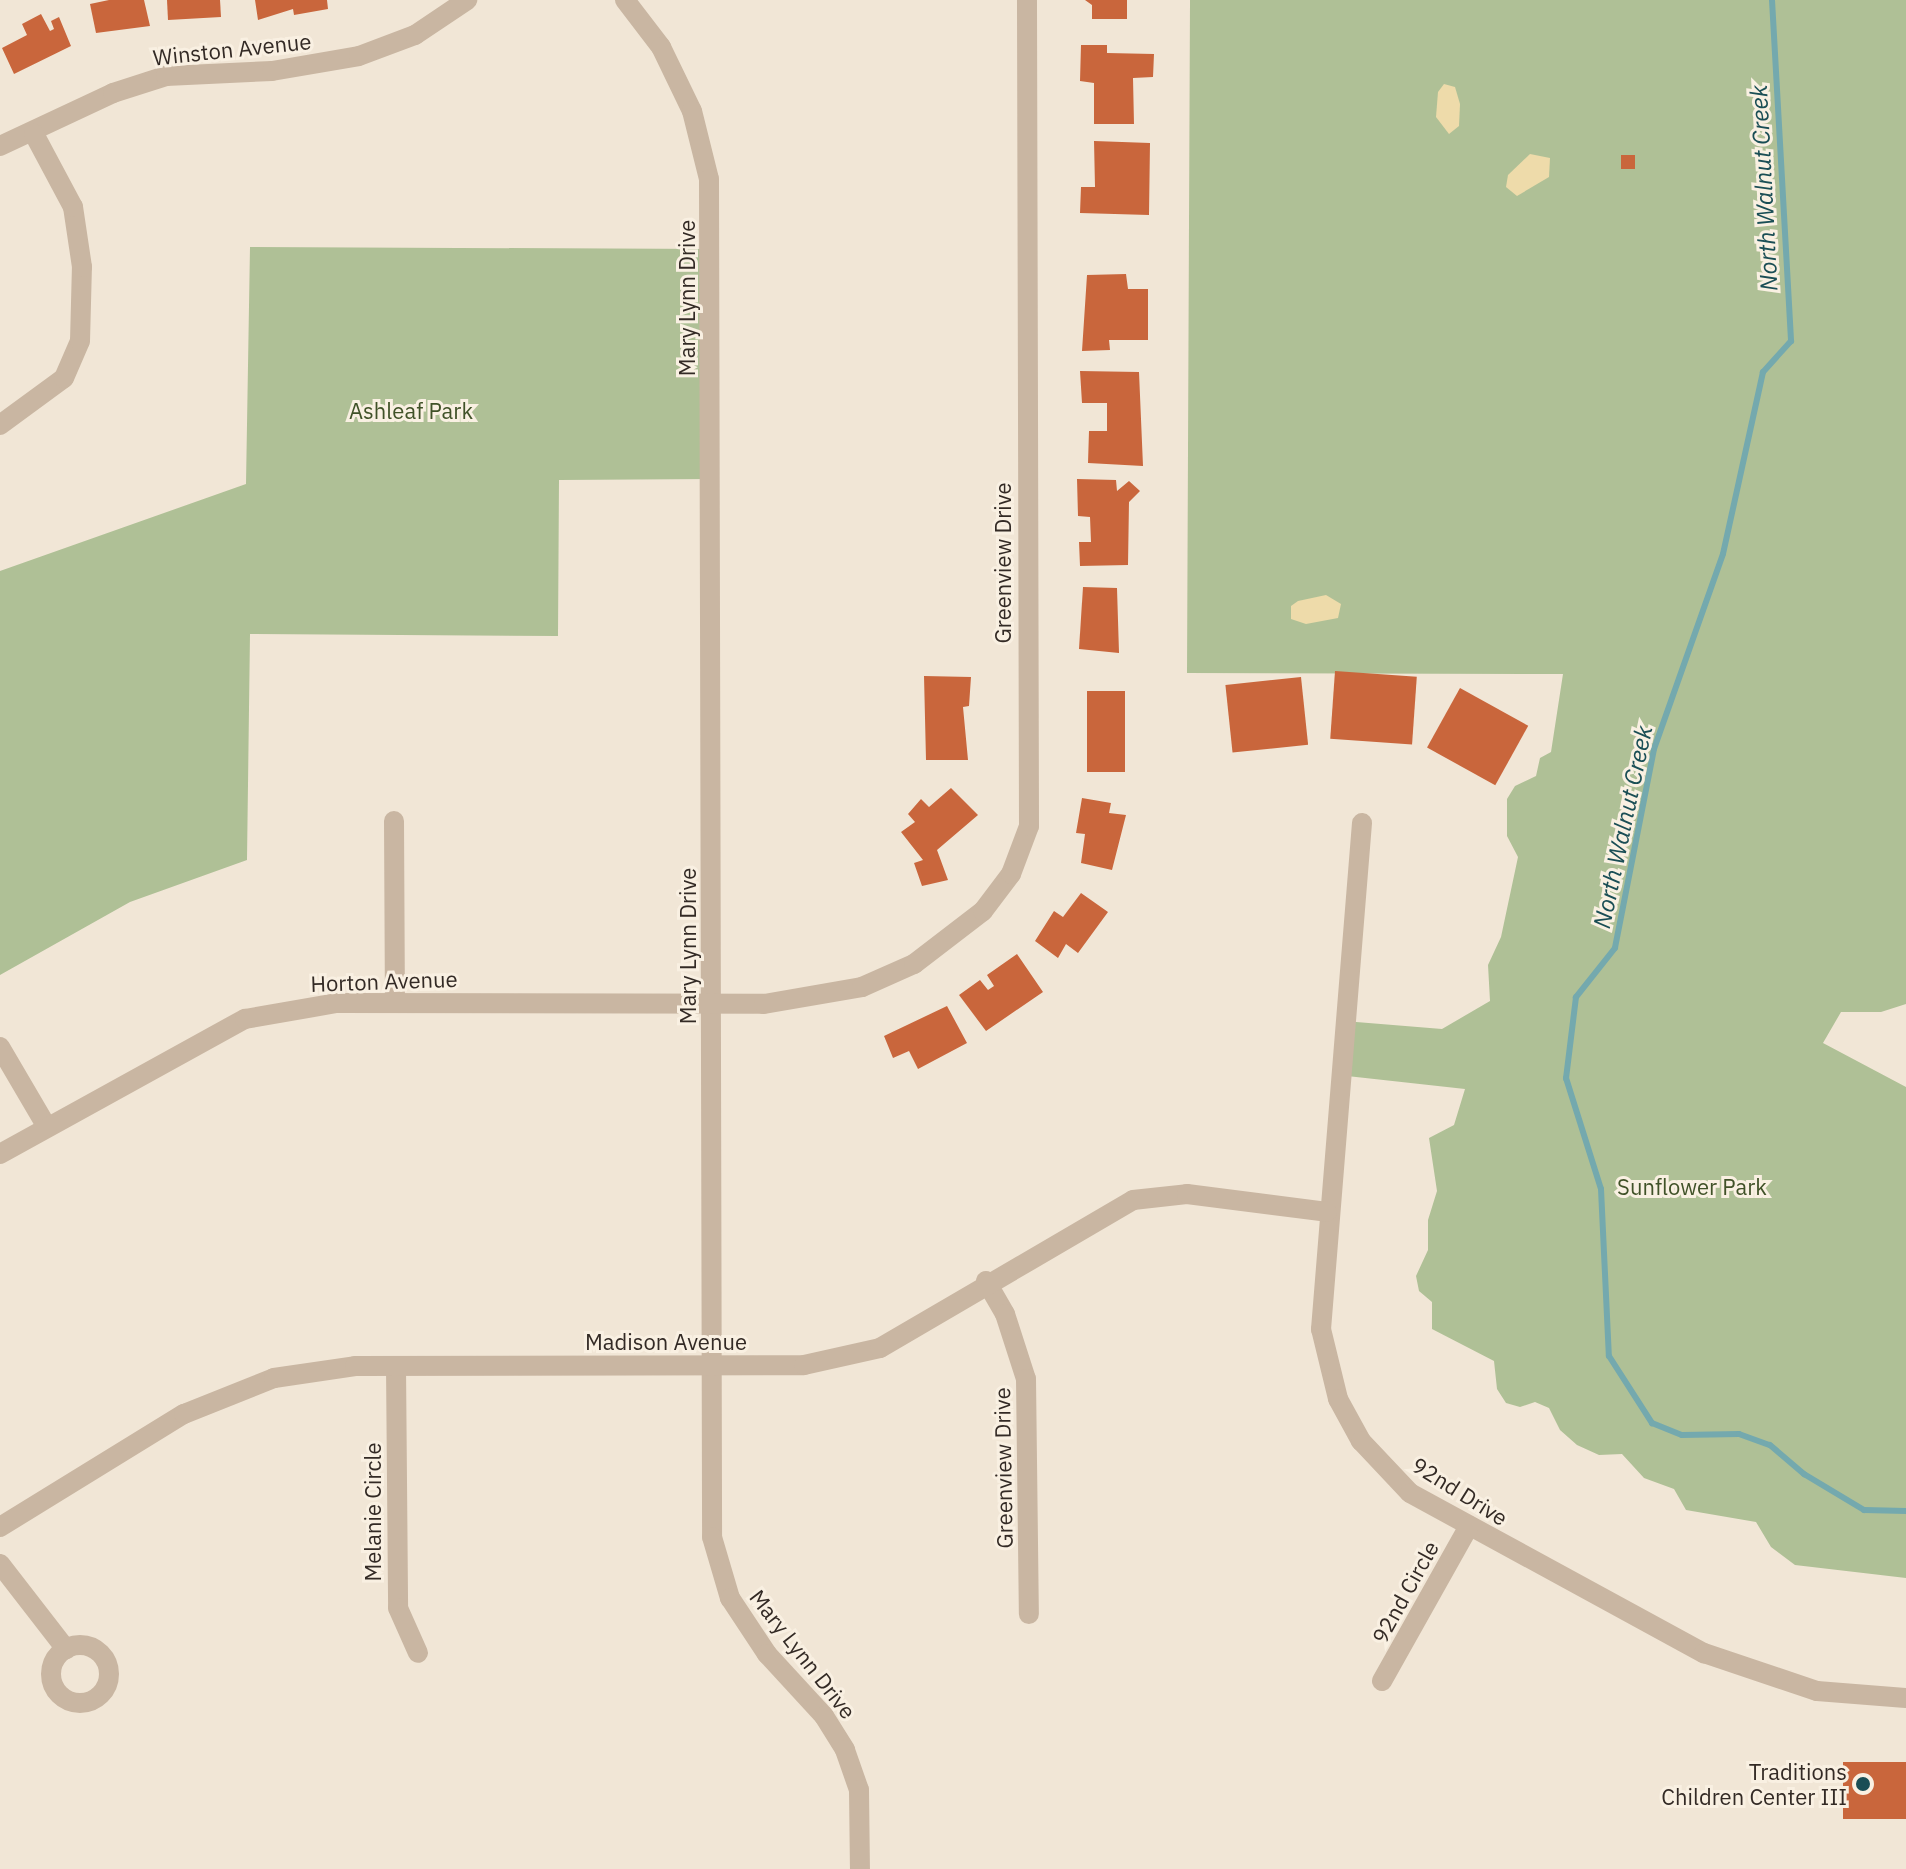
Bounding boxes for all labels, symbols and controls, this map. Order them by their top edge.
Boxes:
street label: Winston Avenue [151,28,313,70]
water label: North Walnut Creek [1744,84,1784,292]
street label: Mary Lynn Drive [674,220,700,376]
park label: Ashleaf Park [349,398,473,424]
street label: Greenview Drive [990,482,1016,644]
water label: North Walnut Creek [1587,723,1659,931]
street label: Mary Lynn Drive [675,868,701,1024]
street label: Horton Avenue [310,965,458,997]
park label: Sunflower Park [1617,1174,1767,1200]
street label: Madison Avenue [585,1329,747,1355]
street label: Greenview Drive [988,1387,1018,1549]
street label: Melanie Circle [360,1442,386,1582]
street label: 92nd Drive [1407,1451,1513,1531]
street label: 92nd Circle [1366,1536,1444,1648]
street label: Mary Lynn Drive [744,1584,862,1724]
place label: Traditions Children Center III [1661,1758,1847,1810]
marker: Traditions Children Center III [1854,1775,1872,1793]

